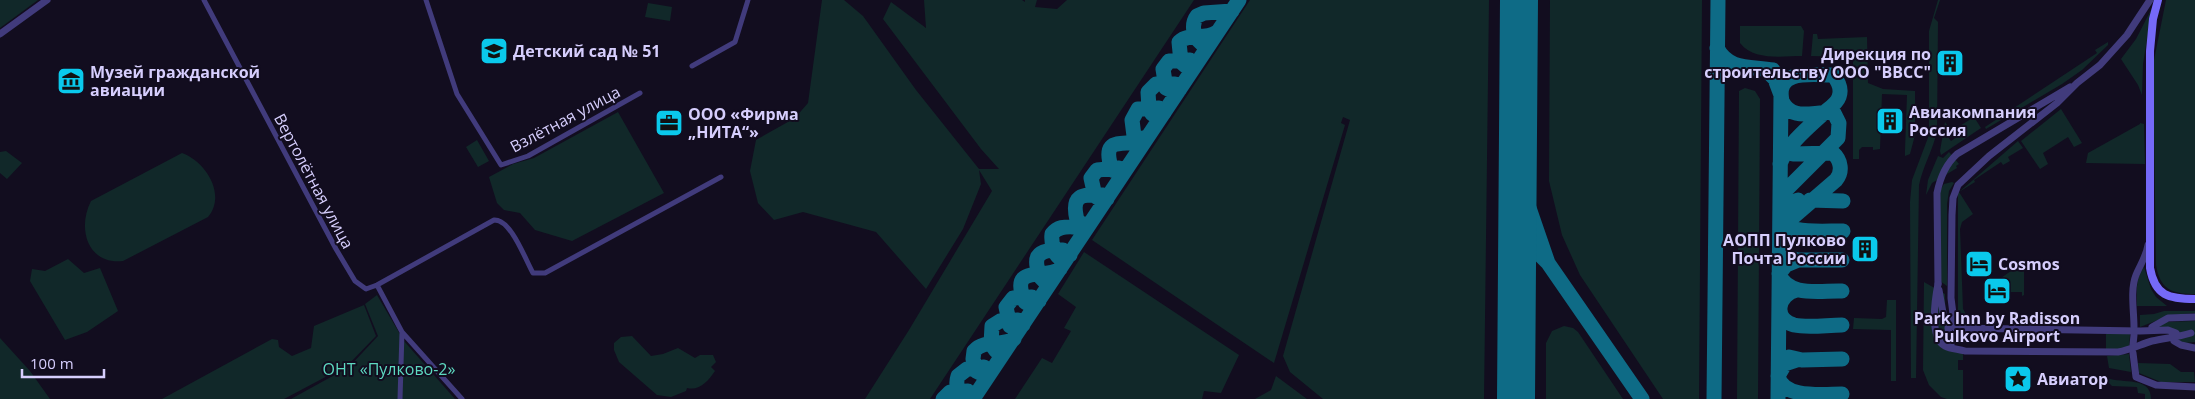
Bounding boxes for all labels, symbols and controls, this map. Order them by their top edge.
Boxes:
school or university icon: Детский сад № 51 [479,36,509,66]
place label: Детский сад № 51 [513,40,660,62]
place label: Дирекция по строительству ООО "ВВСС" [1704,43,1931,83]
building icon: Дирекция по строительству ООО "ВВСС" [1935,48,1965,78]
place label: Музей гражданской авиации [90,61,260,101]
museum icon: Музей гражданской авиации [56,66,86,96]
street label: Взлётная улица [506,81,624,157]
place label: Авиакомпания Россия [1909,101,2036,141]
place label: ООО «Фирма „НИТА“» [688,103,799,143]
building icon: Авиакомпания Россия [1875,106,1905,136]
office icon: ООО «Фирма „НИТА“» [654,108,684,138]
street label: Вертолётная улица [269,110,359,252]
place label: АОПП Пулково Почта России [1723,229,1846,269]
building icon: АОПП Пулково Почта России [1850,234,1880,264]
hotel icon: Cosmos [1964,249,1994,279]
place label: Cosmos [1998,253,2060,275]
hotel icon: Park Inn by Radisson Pulkovo Airport [1982,276,2012,306]
place label: Park Inn by Radisson Pulkovo Airport [1914,307,2080,347]
scale bar [22,346,105,378]
text: 100 m [30,353,74,373]
park label: ОНТ «Пулково-2» [323,358,456,380]
place icon: Авиатор [2003,364,2033,394]
place label: Авиатор [2037,368,2108,390]

